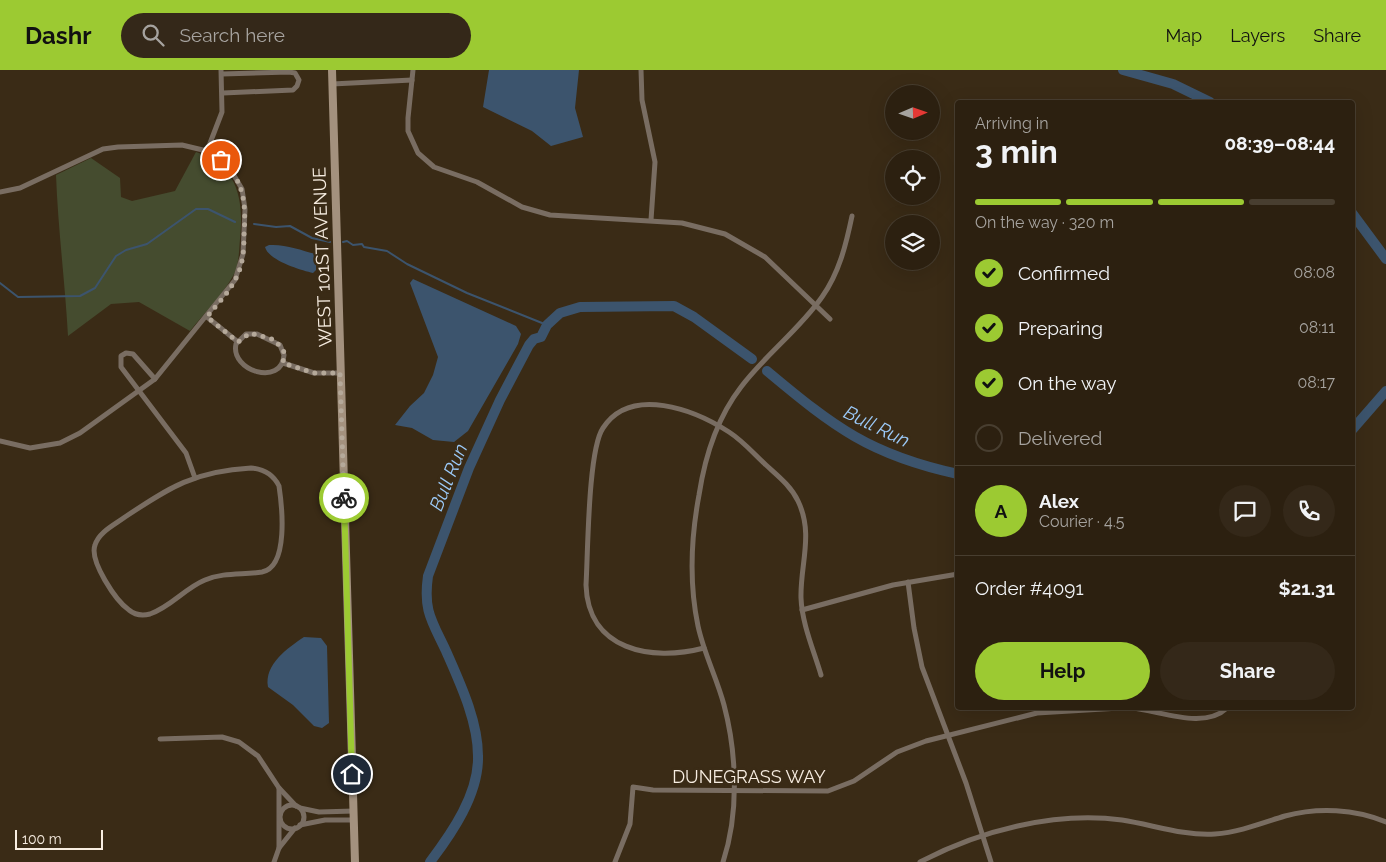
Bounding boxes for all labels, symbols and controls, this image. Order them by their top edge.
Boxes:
search box [121,13,471,58]
text: Dashr [25,21,91,50]
icon: search [139,21,167,49]
text: Search here [179,24,285,46]
text: Map [1166,25,1202,46]
text: Layers [1230,25,1285,46]
text: Share [1313,25,1361,46]
north arrow [885,85,940,140]
map controls [885,85,940,270]
text: Arriving in [975,114,1049,133]
text: 08:39–08:44 [1224,132,1335,154]
text: 3 min [975,133,1058,170]
pin [200,139,242,181]
icon: bag [207,146,235,174]
button: locate [885,150,940,205]
street label: WEST 101ST AVENUE [308,167,336,347]
text: On the way · 320 m [975,213,1114,232]
button: layers [885,215,940,270]
icon: check [975,259,1003,287]
text: Confirmed [1018,262,1110,284]
text: 08:08 [1293,263,1335,282]
icon: check [975,314,1003,342]
text: Preparing [1018,317,1103,339]
text: 08:11 [1299,318,1335,337]
icon: check [975,369,1003,397]
text: On the way [1018,372,1117,394]
text: 08:17 [1297,373,1335,392]
water label: Bull Run [841,401,913,451]
text: Delivered [1018,427,1102,449]
water label: Bull Run [425,440,471,514]
courier [319,473,369,523]
icon: bike [330,484,358,512]
button: chat [1219,485,1271,537]
button: phone [1283,485,1335,537]
text: Alex [1039,490,1079,512]
text: A [995,500,1007,522]
text: Courier · 4.5 [1039,512,1124,531]
text: Order #4091 [975,577,1084,599]
text: $21.31 [1279,577,1335,599]
button: Help [975,642,1150,700]
button: Share [1160,642,1335,700]
pin [331,753,373,795]
icon: home [338,760,366,788]
street label: DUNEGRASS WAY [672,766,826,787]
scale bar [15,827,102,850]
text: 100 m [22,831,62,847]

